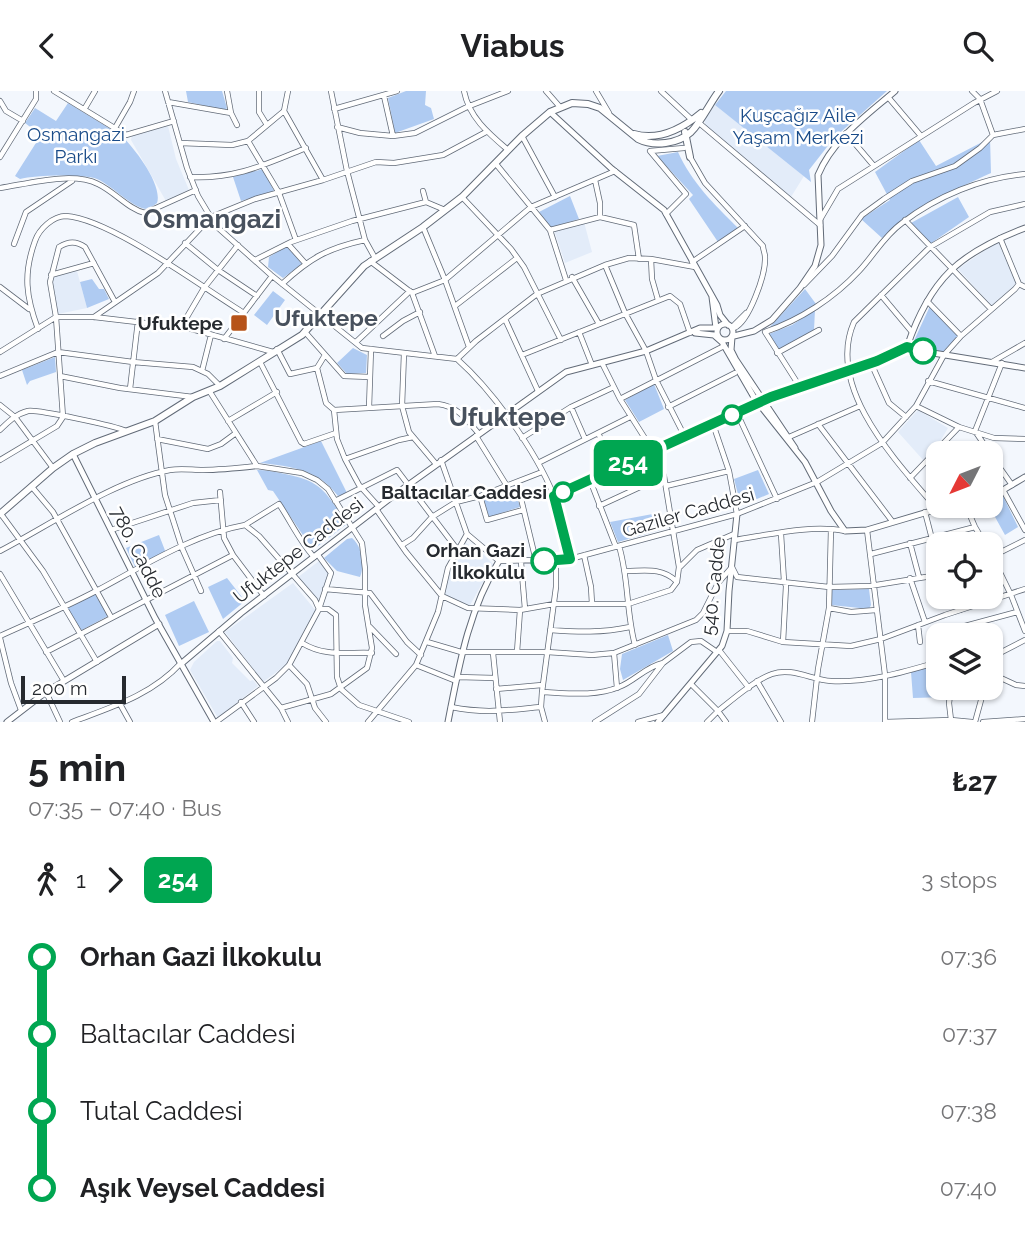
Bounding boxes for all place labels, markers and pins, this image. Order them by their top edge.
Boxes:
place label: Ufuktepe [138,312,223,334]
marker: Ufuktepe [229,313,249,333]
unlabelled marker [910,338,936,364]
unlabelled marker [722,405,742,425]
place label: Baltacılar Caddesi [381,481,547,503]
marker: Baltacılar Caddesi [553,482,573,502]
place label: Orhan Gazi İlkokulu [426,539,525,583]
marker: Orhan Gazi İlkokulu [531,548,557,574]

